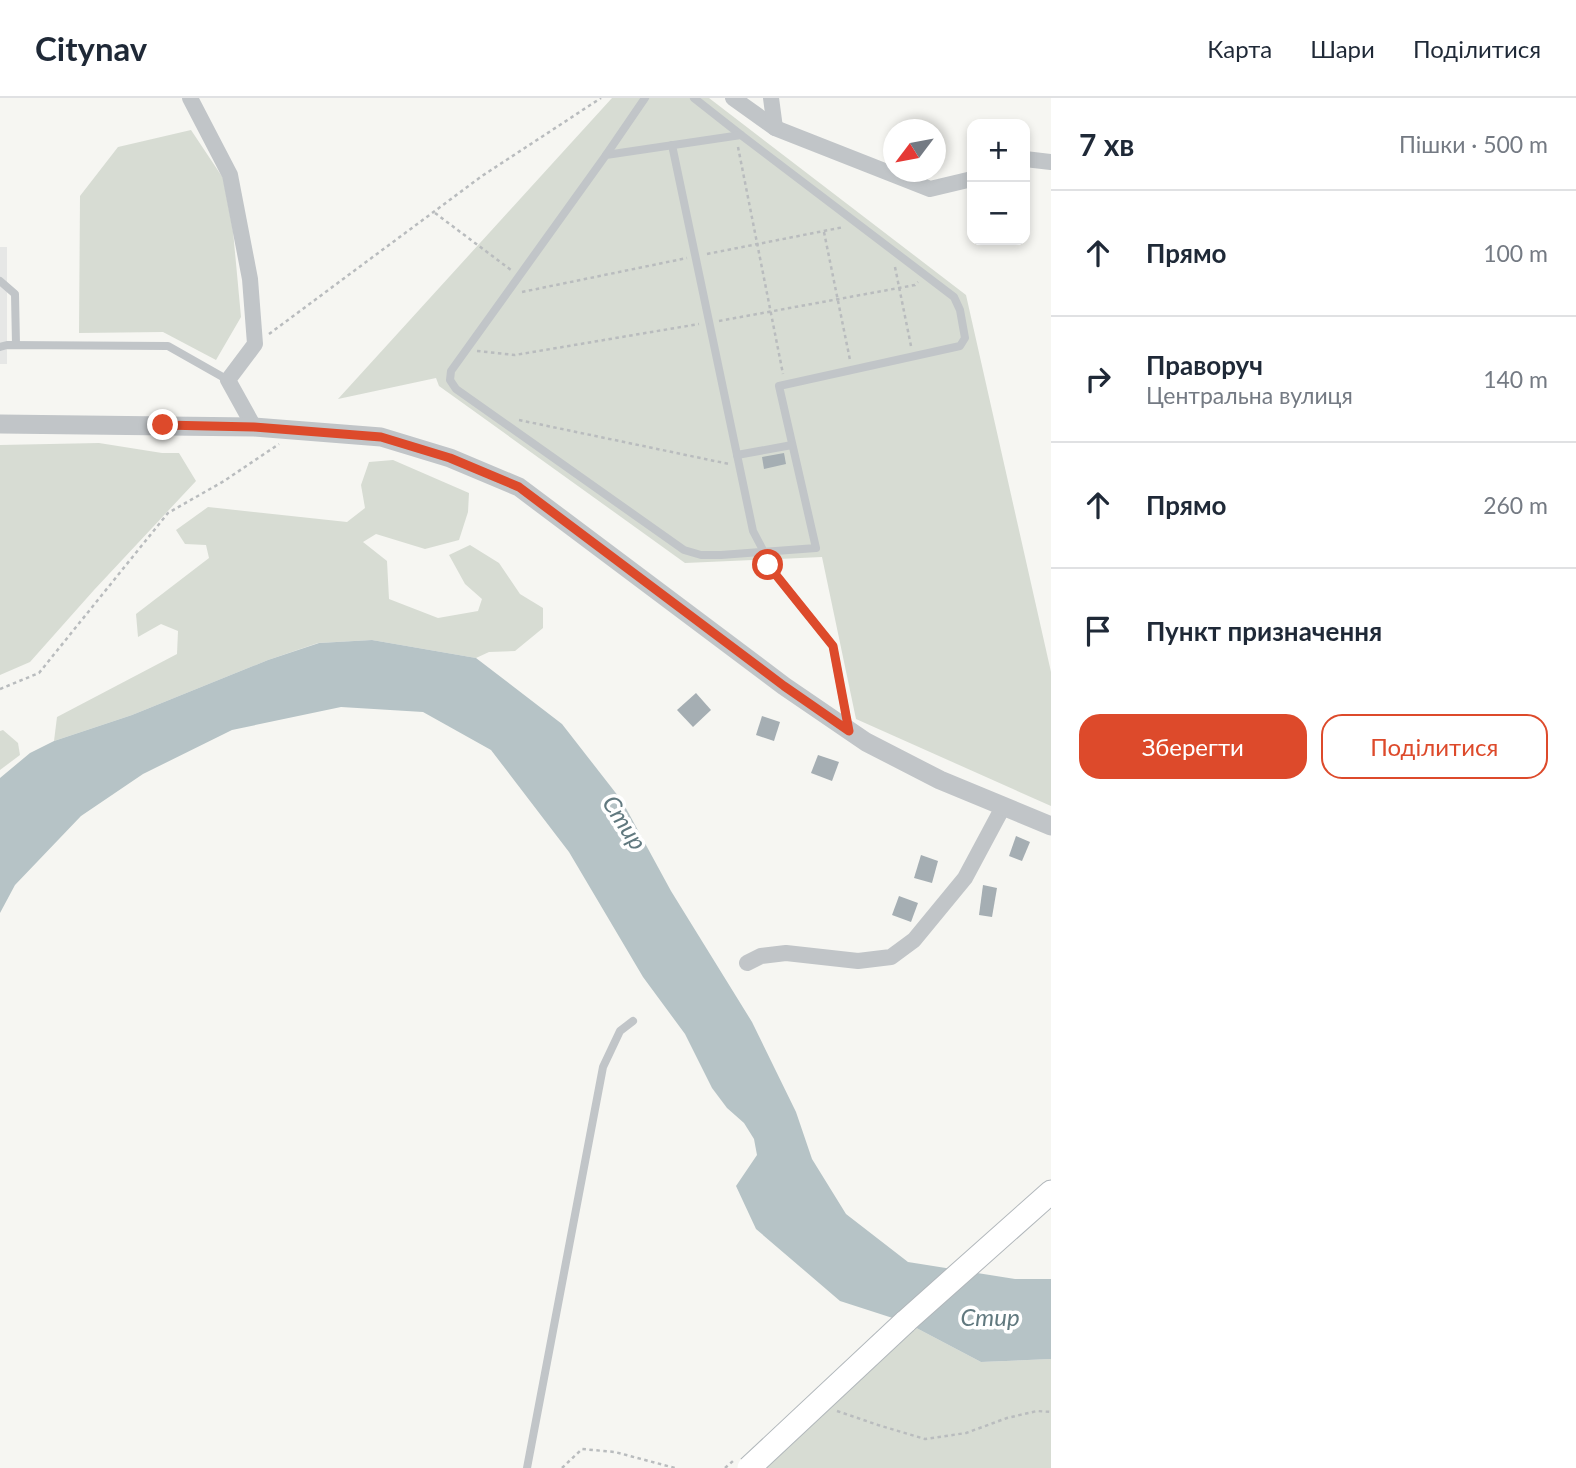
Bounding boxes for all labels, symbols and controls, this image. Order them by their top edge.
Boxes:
text: Citynav [35,28,147,68]
text: Карта [1207,34,1272,63]
text: Шари [1310,34,1375,63]
text: Поділитися [1413,34,1541,63]
north arrow [883,119,946,182]
map controls [967,119,1030,245]
button: + [967,119,1030,182]
text: 7 хв [1079,126,1134,162]
text: Пішки · 500 m [1399,130,1548,158]
button: − [967,182,1030,245]
icon: ahead [1079,234,1117,272]
text: Прямо [1146,237,1227,269]
text: 100 m [1483,239,1548,267]
text: Праворуч [1146,349,1263,381]
icon: right [1079,360,1117,398]
text: 140 m [1483,365,1548,393]
text: Центральна вулиця [1146,381,1353,409]
route end [147,409,178,440]
icon: ahead [1079,486,1117,524]
text: Прямо [1146,489,1227,521]
text: 260 m [1483,491,1548,519]
route start [752,549,783,580]
icon: arrive [1079,612,1117,650]
text: Пункт призначення [1146,615,1382,647]
button: Зберегти [1079,714,1307,779]
button: Поділитися [1321,714,1548,779]
water label: Стир [597,789,654,855]
water label: Стир [960,1302,1020,1331]

